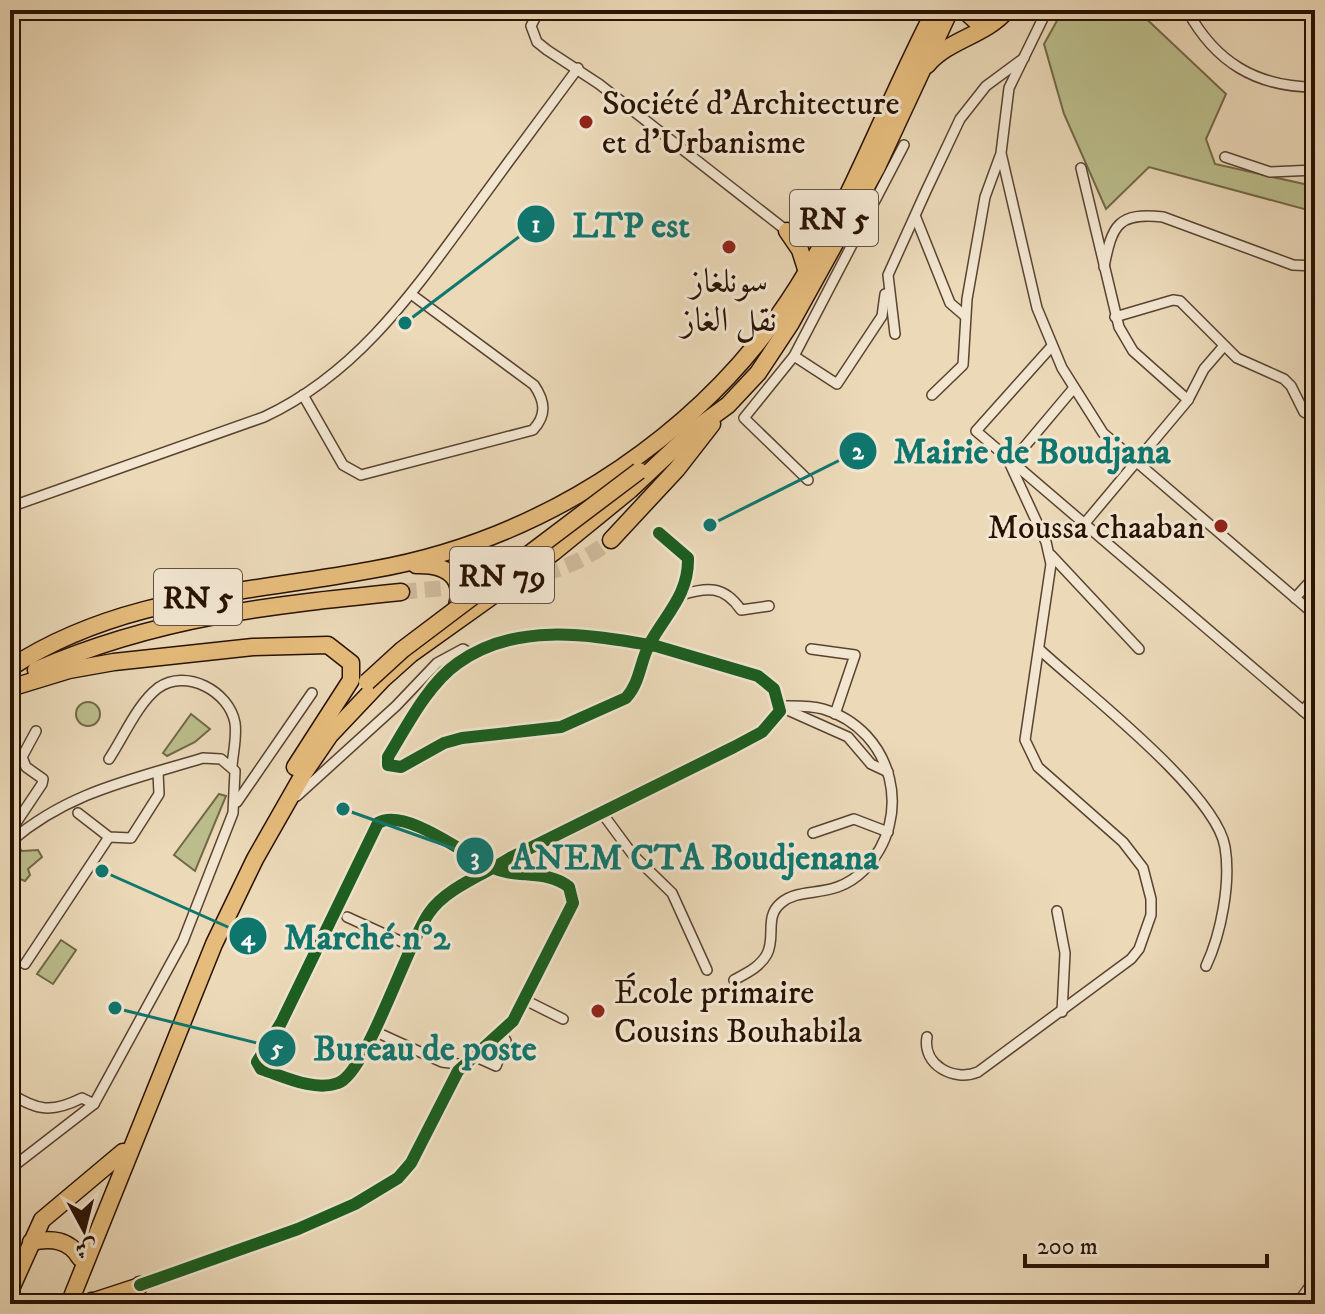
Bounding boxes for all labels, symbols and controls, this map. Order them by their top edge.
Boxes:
place label: Société d'Architecture et d'Urbanisme [602,83,900,164]
marker: Société d'Architecture et d'Urbanisme [577,113,595,131]
road number: RN 5 [790,190,878,246]
callout: LTP est [516,194,706,254]
text: LTP est [572,204,690,249]
text: 1 [532,210,541,240]
marker: سونلغاز نقل الغاز [720,238,738,256]
place label: سونلغاز نقل الغاز [678,261,777,343]
callout: Mairie de Boudjana [838,421,1187,481]
text: Mairie de Boudjana [893,430,1171,475]
text: 2 [852,437,865,467]
place label: Moussa chaaban [988,507,1205,549]
marker: Moussa chaaban [1212,517,1230,535]
road number: RN 79 [450,547,554,603]
road number: RN 5 [154,569,242,625]
callout: ANEM CTA Boudjenana [455,826,894,886]
text: ANEM CTA Boudjenana [511,836,879,881]
text: 3 [471,843,480,873]
callout: Marché n°2 [228,906,467,966]
text: Marché n°2 [284,916,450,961]
text: 4 [241,923,256,953]
place label: École primaire Cousins Bouhabila [614,972,863,1053]
marker: École primaire Cousins Bouhabila [589,1002,607,1020]
callout: Bureau de poste [257,1018,553,1078]
text: Bureau de poste [313,1027,537,1072]
text: 5 [270,1034,283,1064]
north arrow [44,1190,124,1270]
scale bar [1025,1218,1267,1268]
text: 200 m [1037,1232,1098,1262]
text: ش [74,1234,99,1263]

